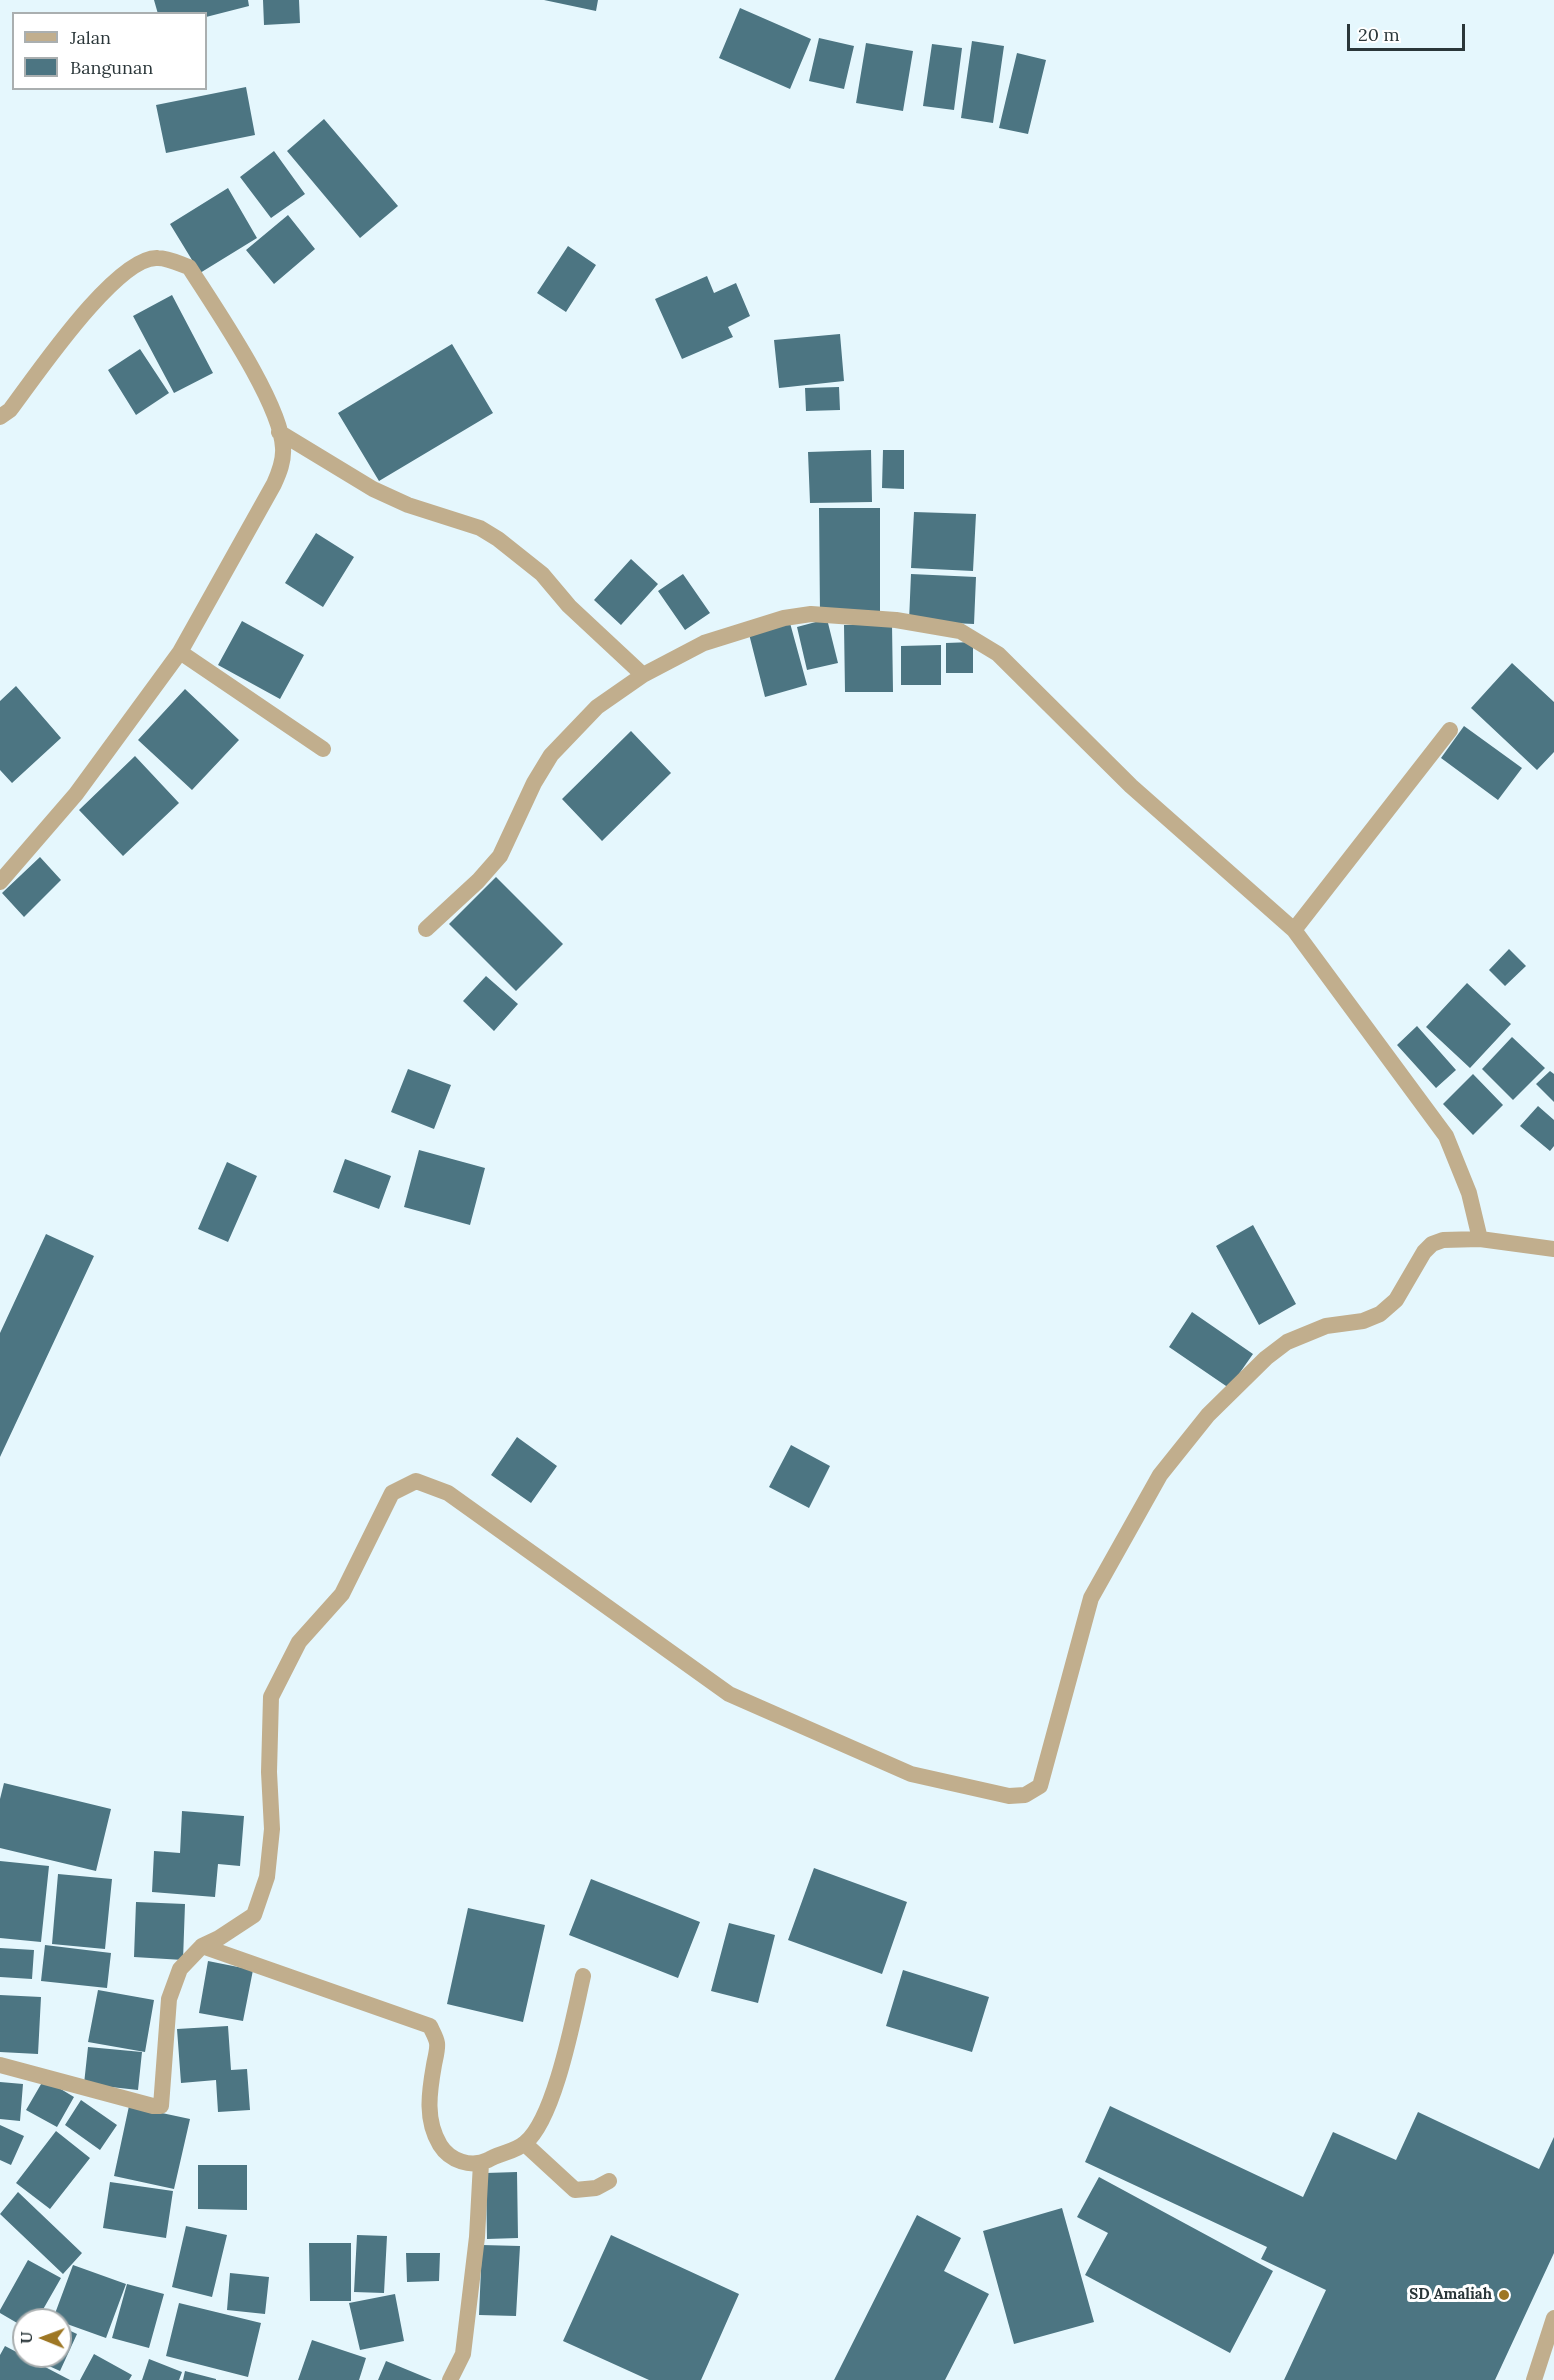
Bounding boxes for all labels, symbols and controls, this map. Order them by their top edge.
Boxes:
legend [12,12,207,90]
scale bar [1350,12,1468,50]
text: 20 m [1358,23,1400,46]
text: Jalan [70,26,111,49]
text: Bangunan [70,56,153,79]
place label: SD Amaliah [1409,2286,1492,2304]
marker: SD Amaliah [1497,2288,1511,2302]
north arrow [12,2308,72,2368]
text: U [16,2331,36,2344]

